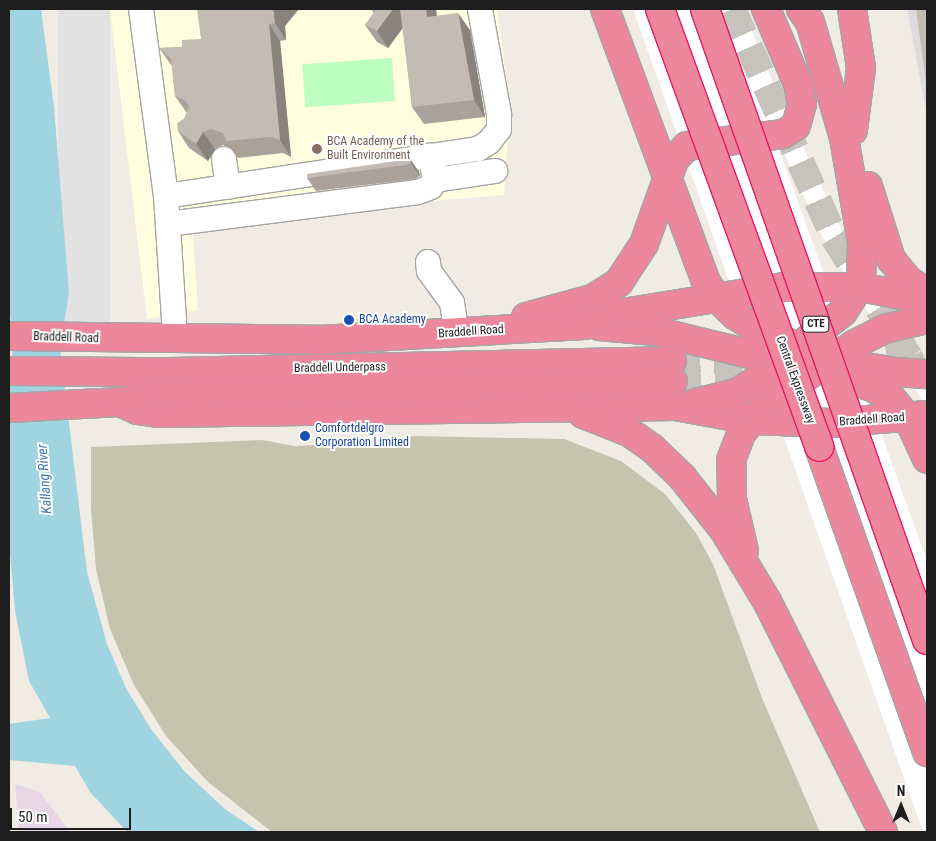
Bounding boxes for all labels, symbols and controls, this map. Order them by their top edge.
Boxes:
place label: BCA Academy of the Built Environment [327,135,424,163]
marker: BCA Academy of the Built Environment [311,143,323,155]
place label: BCA Academy [359,313,426,327]
marker: BCA Academy [343,314,355,326]
road number: CTE [802,316,830,332]
street label: Braddell Road [438,323,504,341]
street label: Braddell Road [33,330,99,346]
street label: Central Expressway [772,334,818,426]
street label: Braddell Underpass [294,360,386,376]
street label: Braddell Road [839,411,905,429]
place label: Comfortdelgro Corporation Limited [315,422,409,450]
marker: Comfortdelgro Corporation Limited [299,430,311,442]
water label: Kallang River [33,444,55,514]
north arrow [876,781,926,831]
text: N [897,783,905,799]
scale bar [12,798,134,830]
text: 50 m [18,808,48,826]

